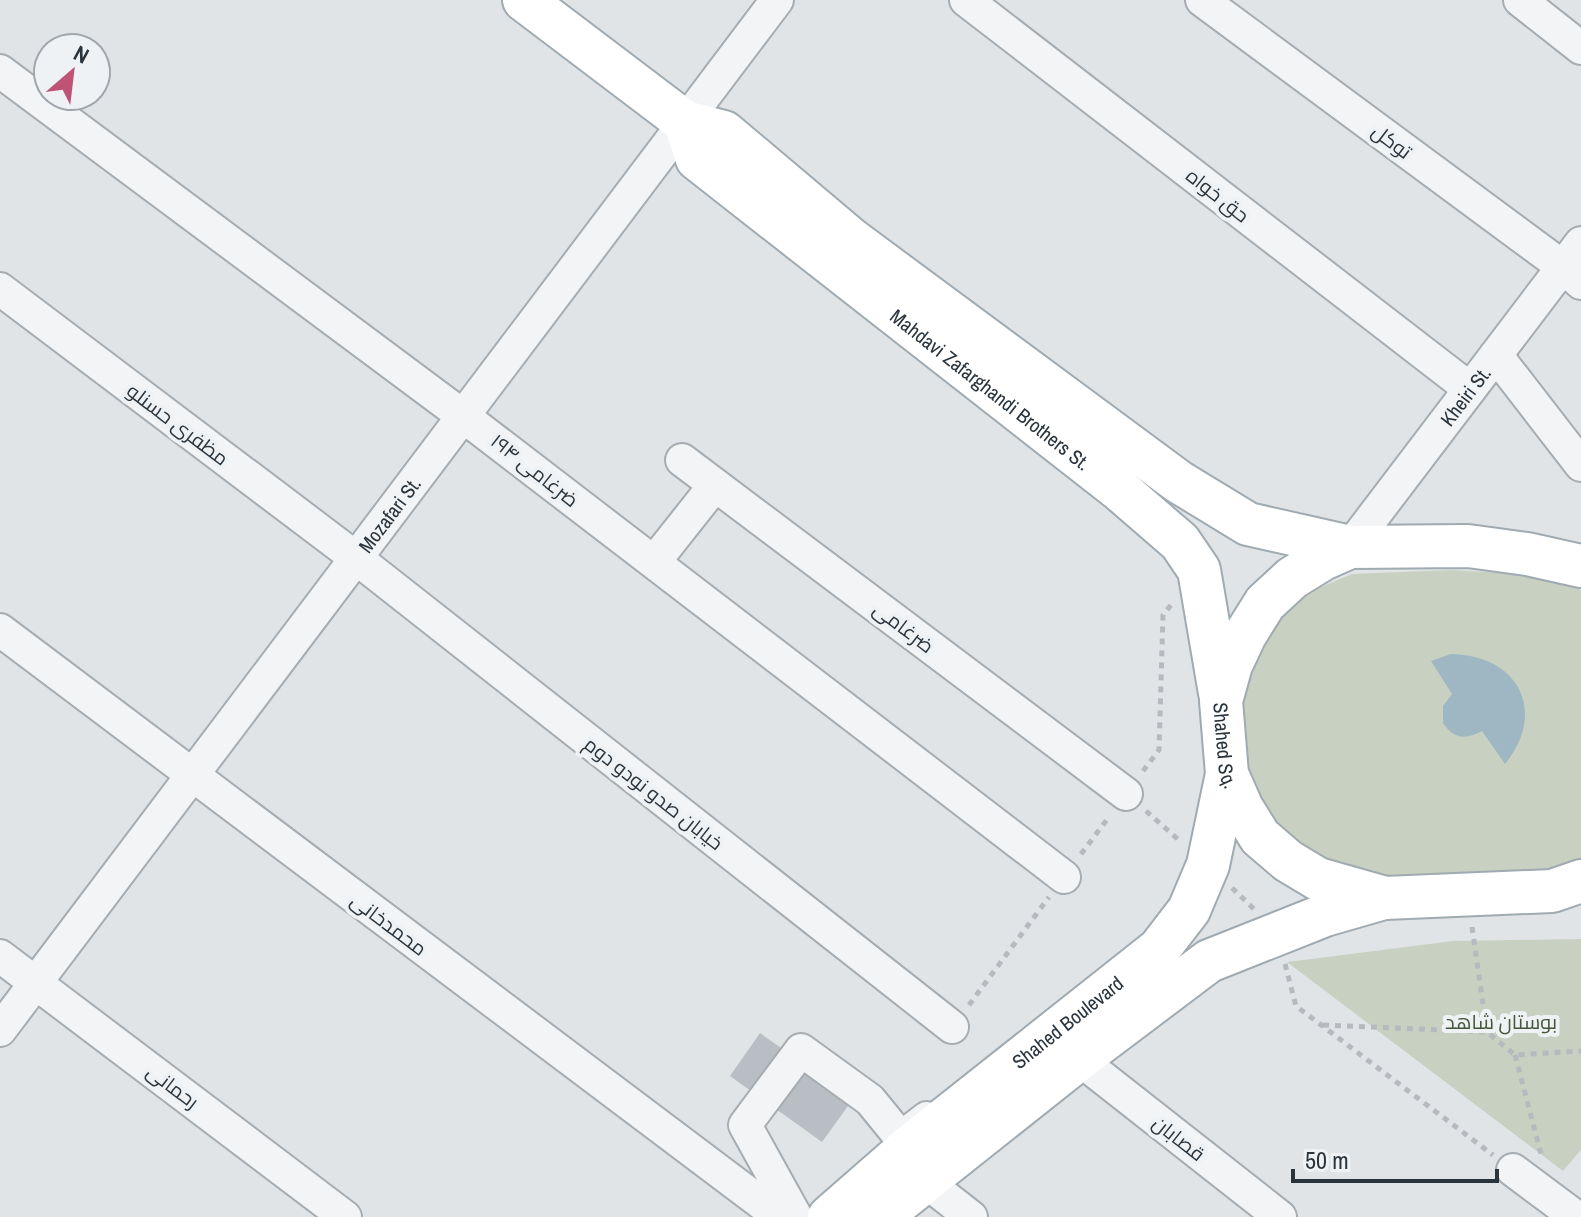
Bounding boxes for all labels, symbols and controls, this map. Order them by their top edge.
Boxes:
north arrow [32,32,112,112]
text: N [69,38,94,71]
street label: توکل [1367,117,1418,165]
street label: حق خواه [1181,162,1255,228]
street label: Mahdavi Zafarghandi Brothers St. [885,302,1096,476]
street label: Kheiri St. [1434,360,1496,431]
street label: مظفری حسنلو [122,377,234,471]
street label: ضرغامی ۱۹۴ [486,427,584,513]
street label: Mozafari St. [352,471,426,558]
street label: ضرغامی [868,595,940,659]
street label: Shahed Sq. [1208,701,1245,792]
street label: خیابان صدو نودو دوم [578,730,729,857]
street label: محمدخانی [345,886,433,962]
street label: Shahed Boulevard [1006,969,1128,1074]
park label: بوستان شاهد [1445,1008,1557,1035]
street label: رحمانی [141,1058,205,1114]
street label: قصابان [1147,1109,1211,1167]
scale bar [1293,1133,1497,1183]
text: 50 m [1305,1144,1349,1176]

